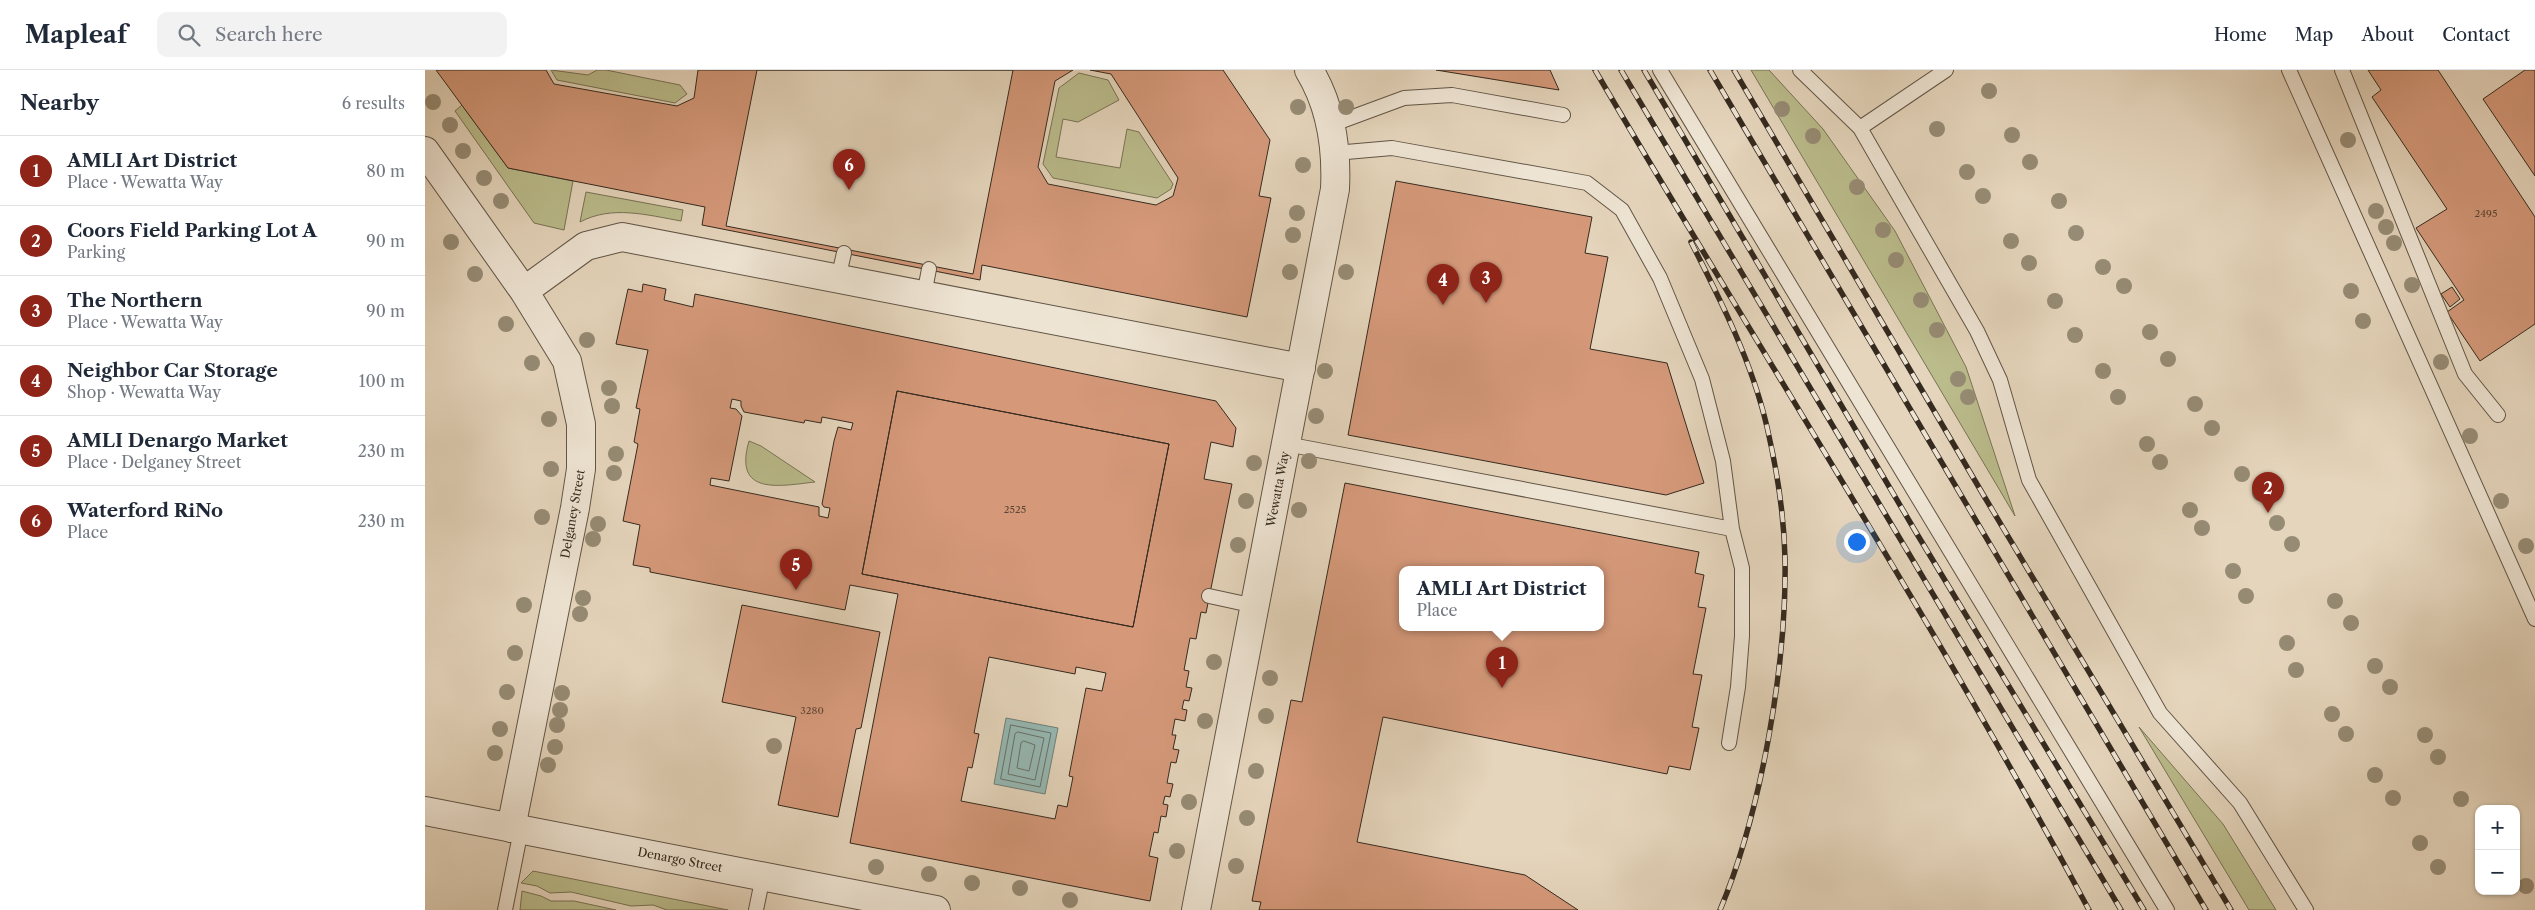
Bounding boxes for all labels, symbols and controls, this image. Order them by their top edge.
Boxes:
search box [157,12,507,57]
text: Mapleaf [25,20,127,49]
icon: search [175,21,203,49]
text: Search here [215,23,323,46]
text: Home [2214,24,2267,46]
text: Map [2295,24,2333,46]
text: About [2361,24,2414,46]
text: Contact [2442,24,2510,46]
text: Nearby [20,90,99,115]
text: 6 results [342,93,405,113]
text: AMLI Art District [67,149,237,172]
pin: 6 [833,149,865,190]
text: 1 [32,161,40,181]
text: 80 m [366,161,405,181]
text: Place · Wewatta Way [67,172,223,192]
house number: 2495 [2475,207,2497,220]
text: Coors Field Parking Lot A [67,219,317,242]
text: 2 [31,231,41,251]
text: 90 m [366,231,405,251]
text: Parking [67,242,125,262]
pin: 3 [1470,262,1502,303]
pin: 4 [1427,264,1459,305]
text: The Northern [67,289,203,312]
text: 3 [31,301,41,321]
text: 90 m [366,301,405,321]
text: Place · Wewatta Way [67,312,223,332]
text: Neighbor Car Storage [67,359,278,382]
text: 4 [31,371,41,391]
text: 100 m [359,371,405,391]
text: Shop · Wewatta Way [67,382,221,402]
text: AMLI Denargo Market [67,429,288,452]
text: 5 [32,441,40,461]
text: 230 m [358,441,405,461]
street label: Wewatta Way [1263,449,1292,529]
text: Place · Delganey Street [67,452,241,472]
street label: Delganey Street [557,467,588,560]
pin: 2 [2252,472,2284,513]
text: Waterford RiNo [67,499,223,522]
house number: 2525 [1004,503,1026,516]
text: 6 [31,511,41,531]
text: 230 m [358,511,405,531]
text: Place [67,522,108,542]
your location [1844,529,1870,555]
pin: 5 [780,549,812,590]
popup [1399,566,1604,631]
text: AMLI Art District [1416,577,1587,600]
text: Place [1416,600,1458,620]
pin: 1 [1486,647,1518,688]
house number: 3280 [800,704,824,717]
map controls [2475,805,2520,895]
button: + [2475,805,2520,850]
street label: Denargo Street [636,844,725,875]
button: − [2475,850,2520,895]

